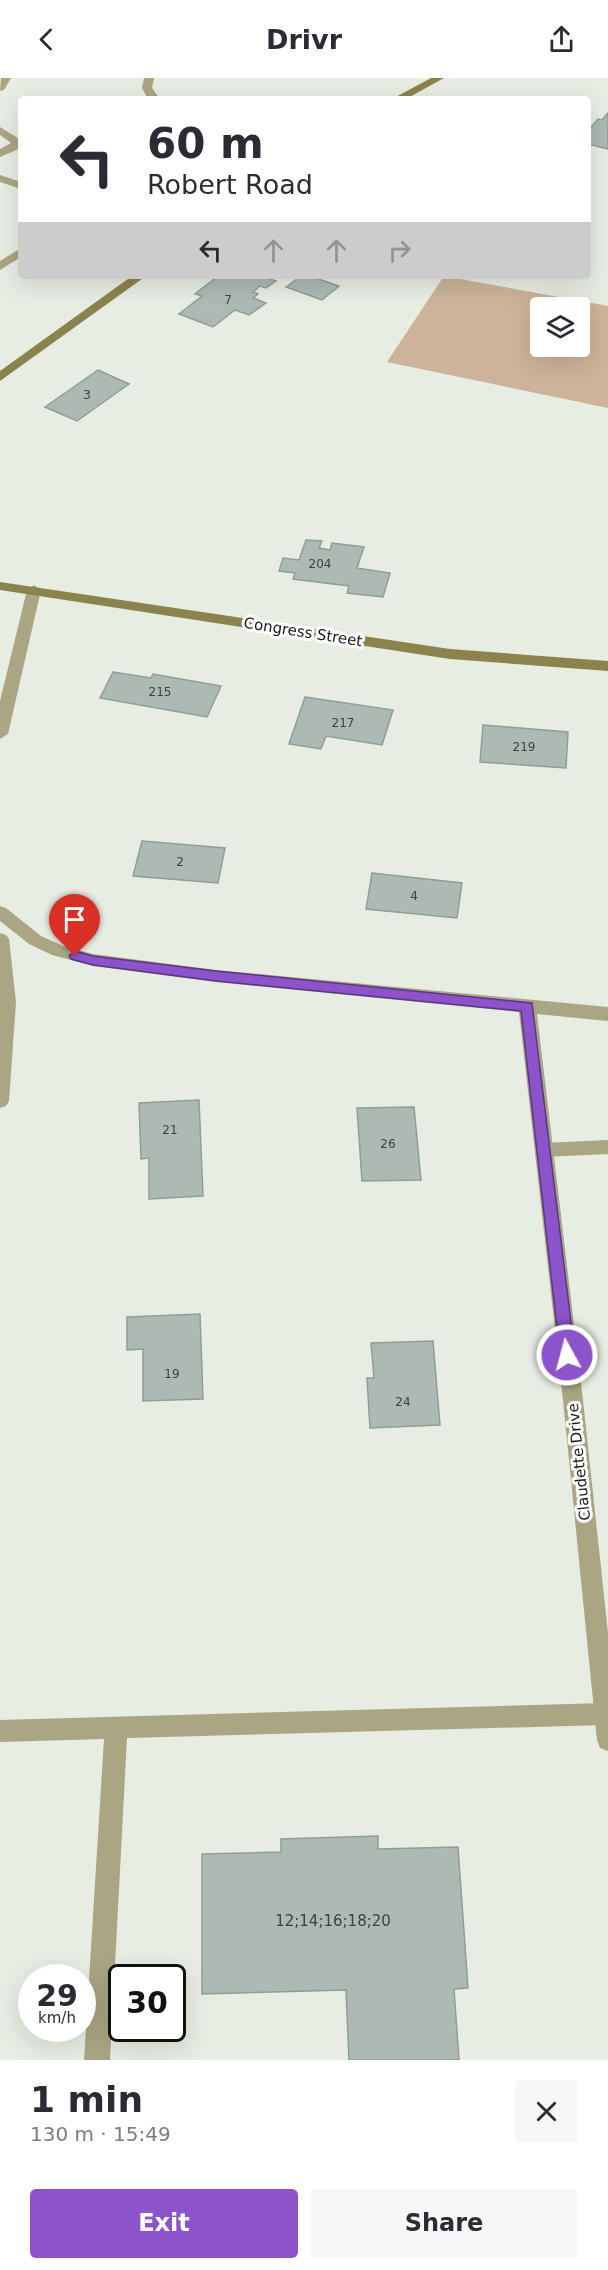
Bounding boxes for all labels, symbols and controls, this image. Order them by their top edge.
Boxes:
icon: back [30,23,63,56]
icon: share [545,23,578,56]
text: Drivr [266,24,342,55]
text: 60 m [147,119,264,168]
icon: left [48,120,126,198]
text: Robert Road [147,169,313,200]
icon: left [194,234,227,267]
icon: ahead [257,234,290,267]
icon: ahead [320,234,353,267]
icon: right [383,234,416,267]
house number: 7 [224,293,232,307]
map controls [530,297,590,357]
button: layers [530,297,590,357]
house number: 3 [83,388,91,402]
house number: 204 [309,557,331,571]
street label: Congress Street [242,614,364,650]
house number: 215 [149,685,171,699]
house number: 217 [332,716,354,730]
house number: 219 [513,740,535,754]
house number: 2 [176,855,184,869]
house number: 4 [410,889,418,903]
pin [49,894,100,956]
icon: arrive [58,903,91,936]
house number: 21 [162,1123,178,1137]
house number: 26 [380,1137,396,1151]
position arrow [535,1323,599,1387]
house number: 19 [164,1367,180,1381]
house number: 24 [395,1395,411,1409]
street label: Claudette Drive [564,1402,594,1522]
house number: 12;14;16;18;20 [275,1912,391,1930]
speed limit sign: 30 [108,1964,186,2042]
text: 29 [36,1978,78,2013]
text: km/h [38,2009,76,2027]
text: 1 min [30,2079,143,2120]
button: close [515,2080,578,2143]
text: 130 m · 15:49 [30,2122,171,2146]
button: Exit [30,2189,298,2258]
button: Share [310,2189,578,2258]

